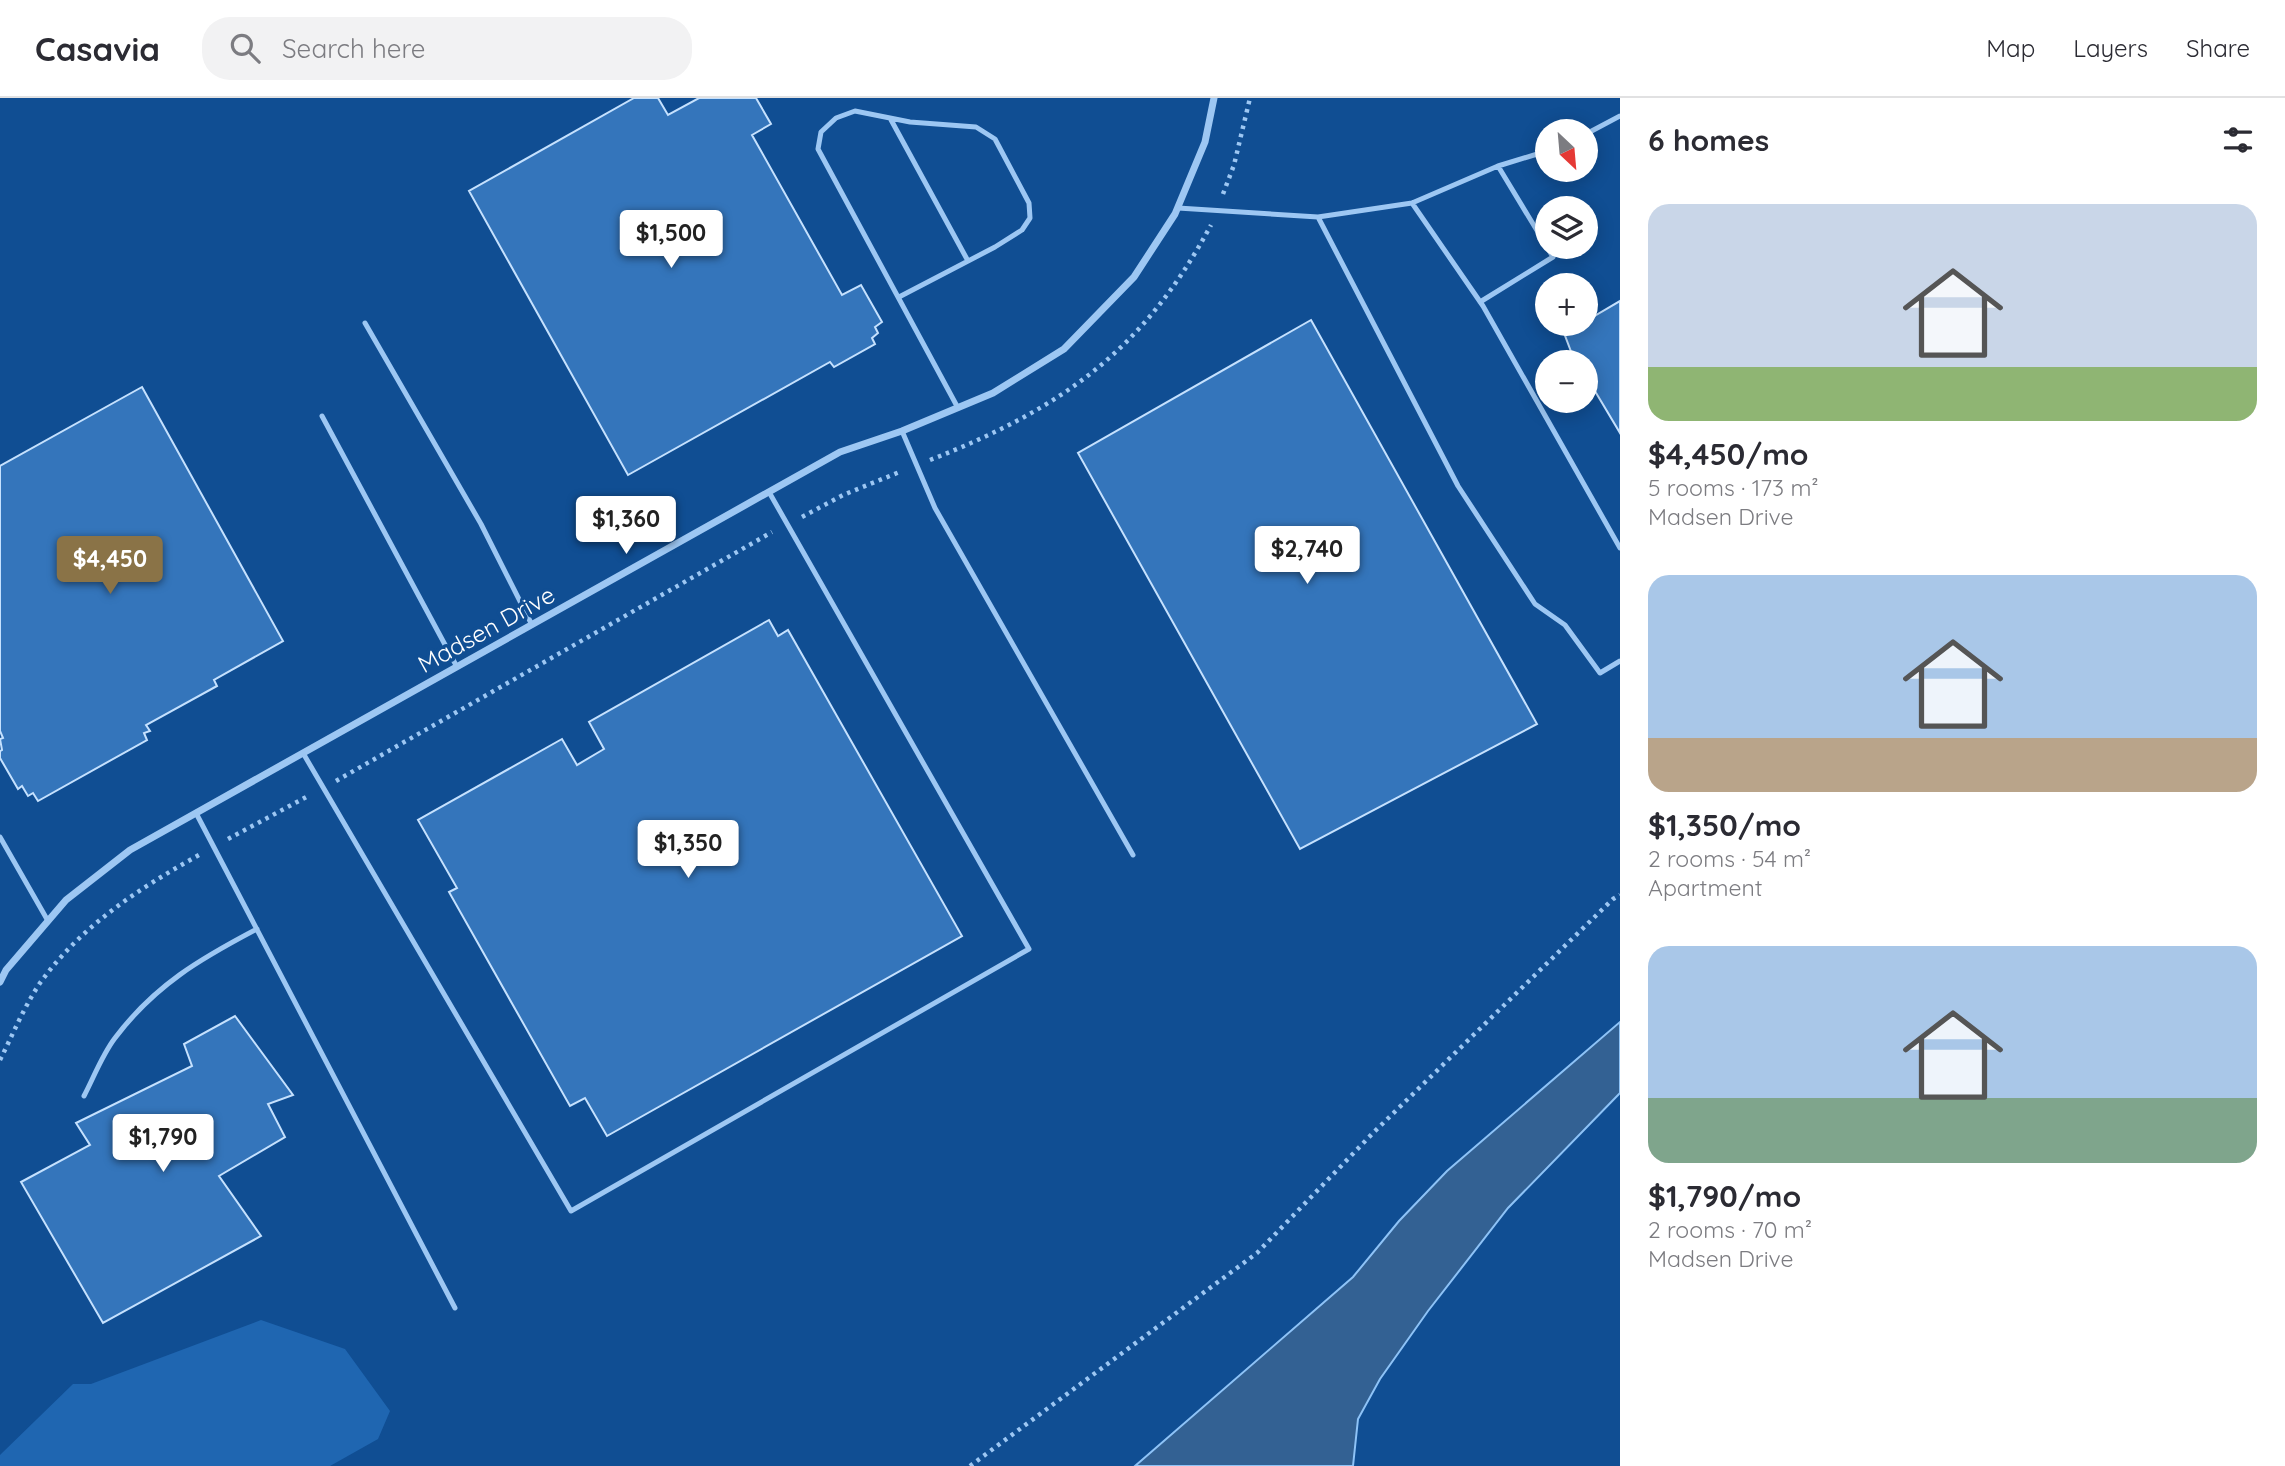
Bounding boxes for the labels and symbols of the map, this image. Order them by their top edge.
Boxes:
north arrow [1535,119,1598,182]
pin: $1,500 [614,211,728,270]
pin: $1,360 [569,496,683,556]
pin: $2,740 [1250,526,1364,586]
pin: $4,450 [53,536,167,596]
street label: Madsen Drive [412,579,560,679]
pin: $1,350 [631,820,745,880]
pin: $1,790 [106,1114,220,1174]

